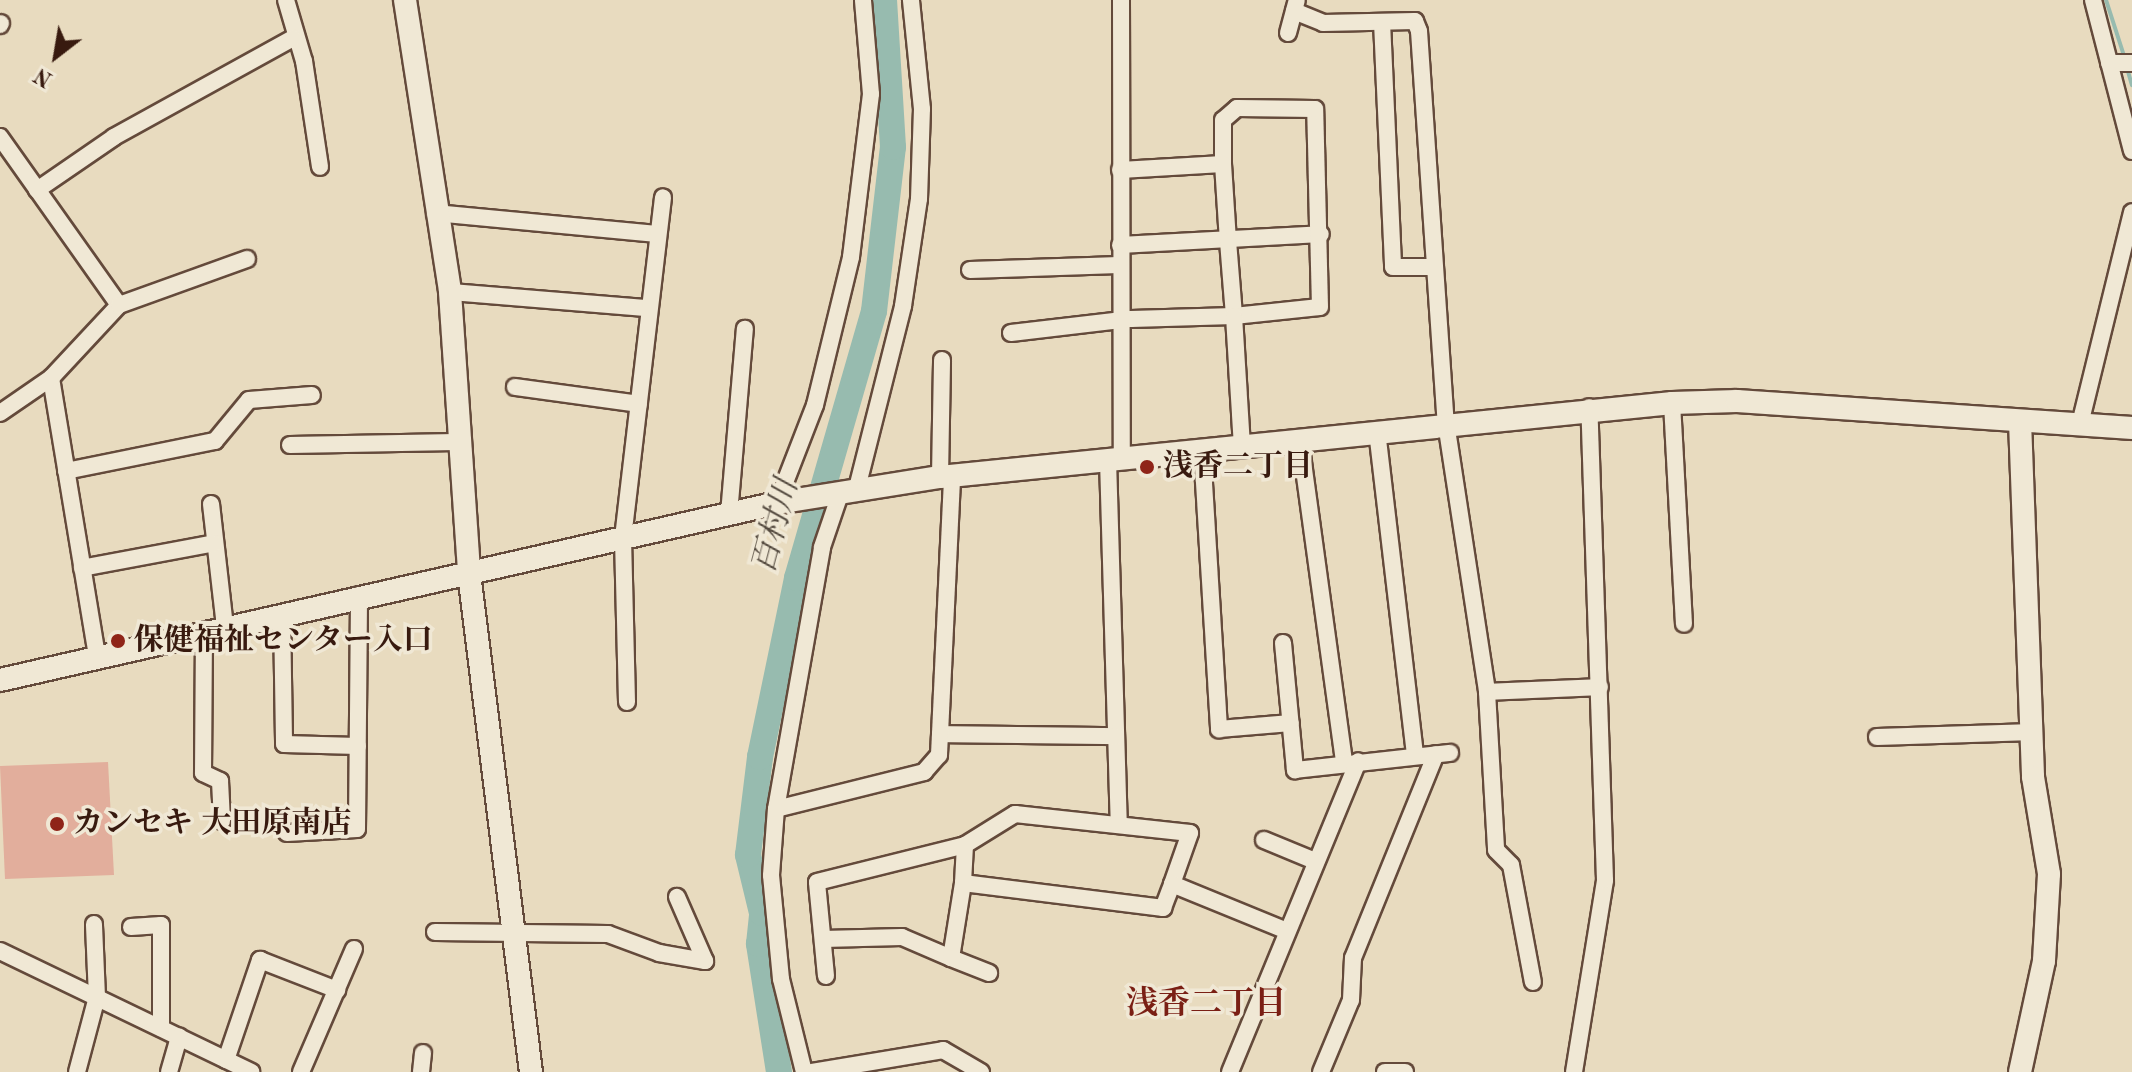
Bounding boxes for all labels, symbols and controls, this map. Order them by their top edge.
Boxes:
north arrow [16,16,96,96]
text: N [31,63,57,90]
place label: 浅香二丁目 [1163,449,1313,485]
marker: 浅香二丁目 [1138,458,1156,476]
water label: 百村川 [746,476,808,578]
place label: 保健福祉センター入口 [134,623,434,659]
marker: 保健福祉センター入口 [109,632,127,650]
place label: カンセキ 大田原南店 [73,806,351,842]
marker: カンセキ 大田原南店 [48,815,66,833]
district label: 浅香二丁目 [1126,986,1286,1024]

